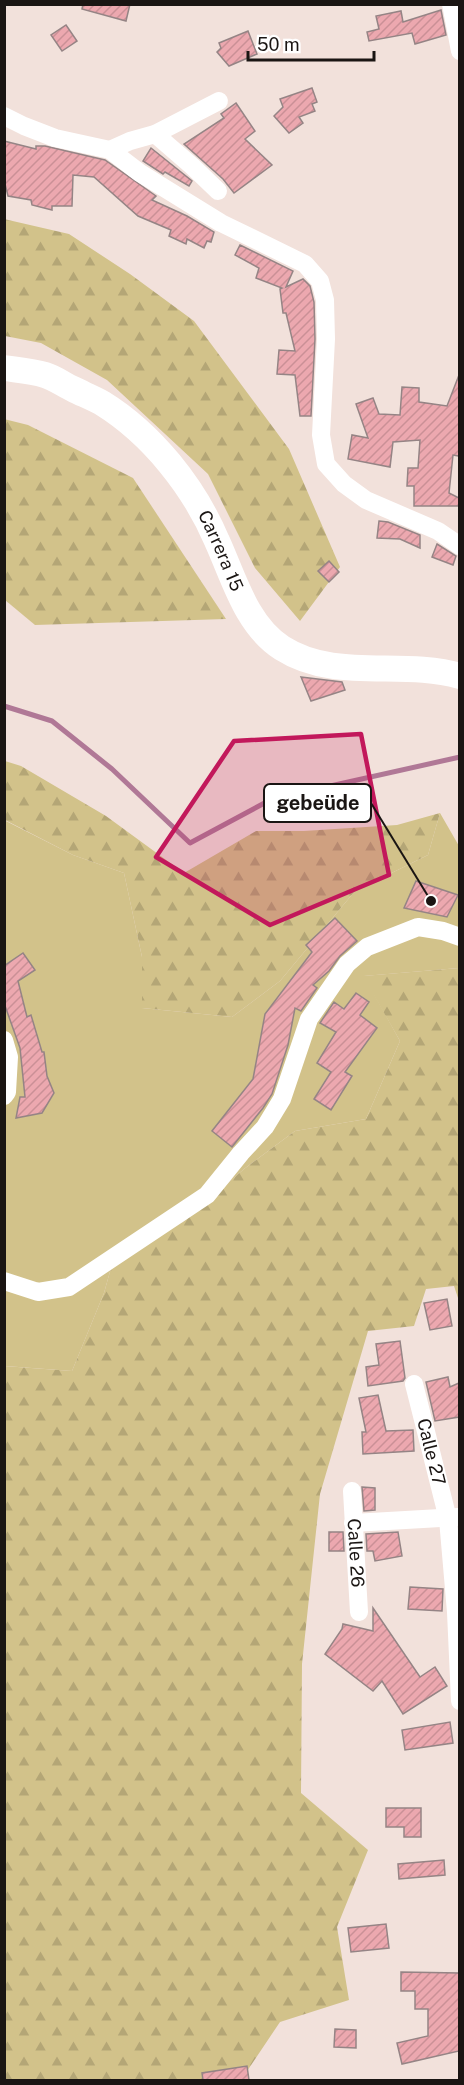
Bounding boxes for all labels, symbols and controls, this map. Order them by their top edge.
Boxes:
scale bar [248,24,374,62]
text: 50 m [257,34,300,55]
street label: Carrera 15 [194,507,248,594]
callout: gebeüde [264,784,371,822]
text: gebeüde [276,791,360,815]
street label: Calle 27 [413,1416,450,1488]
street label: Calle 26 [344,1518,369,1588]

